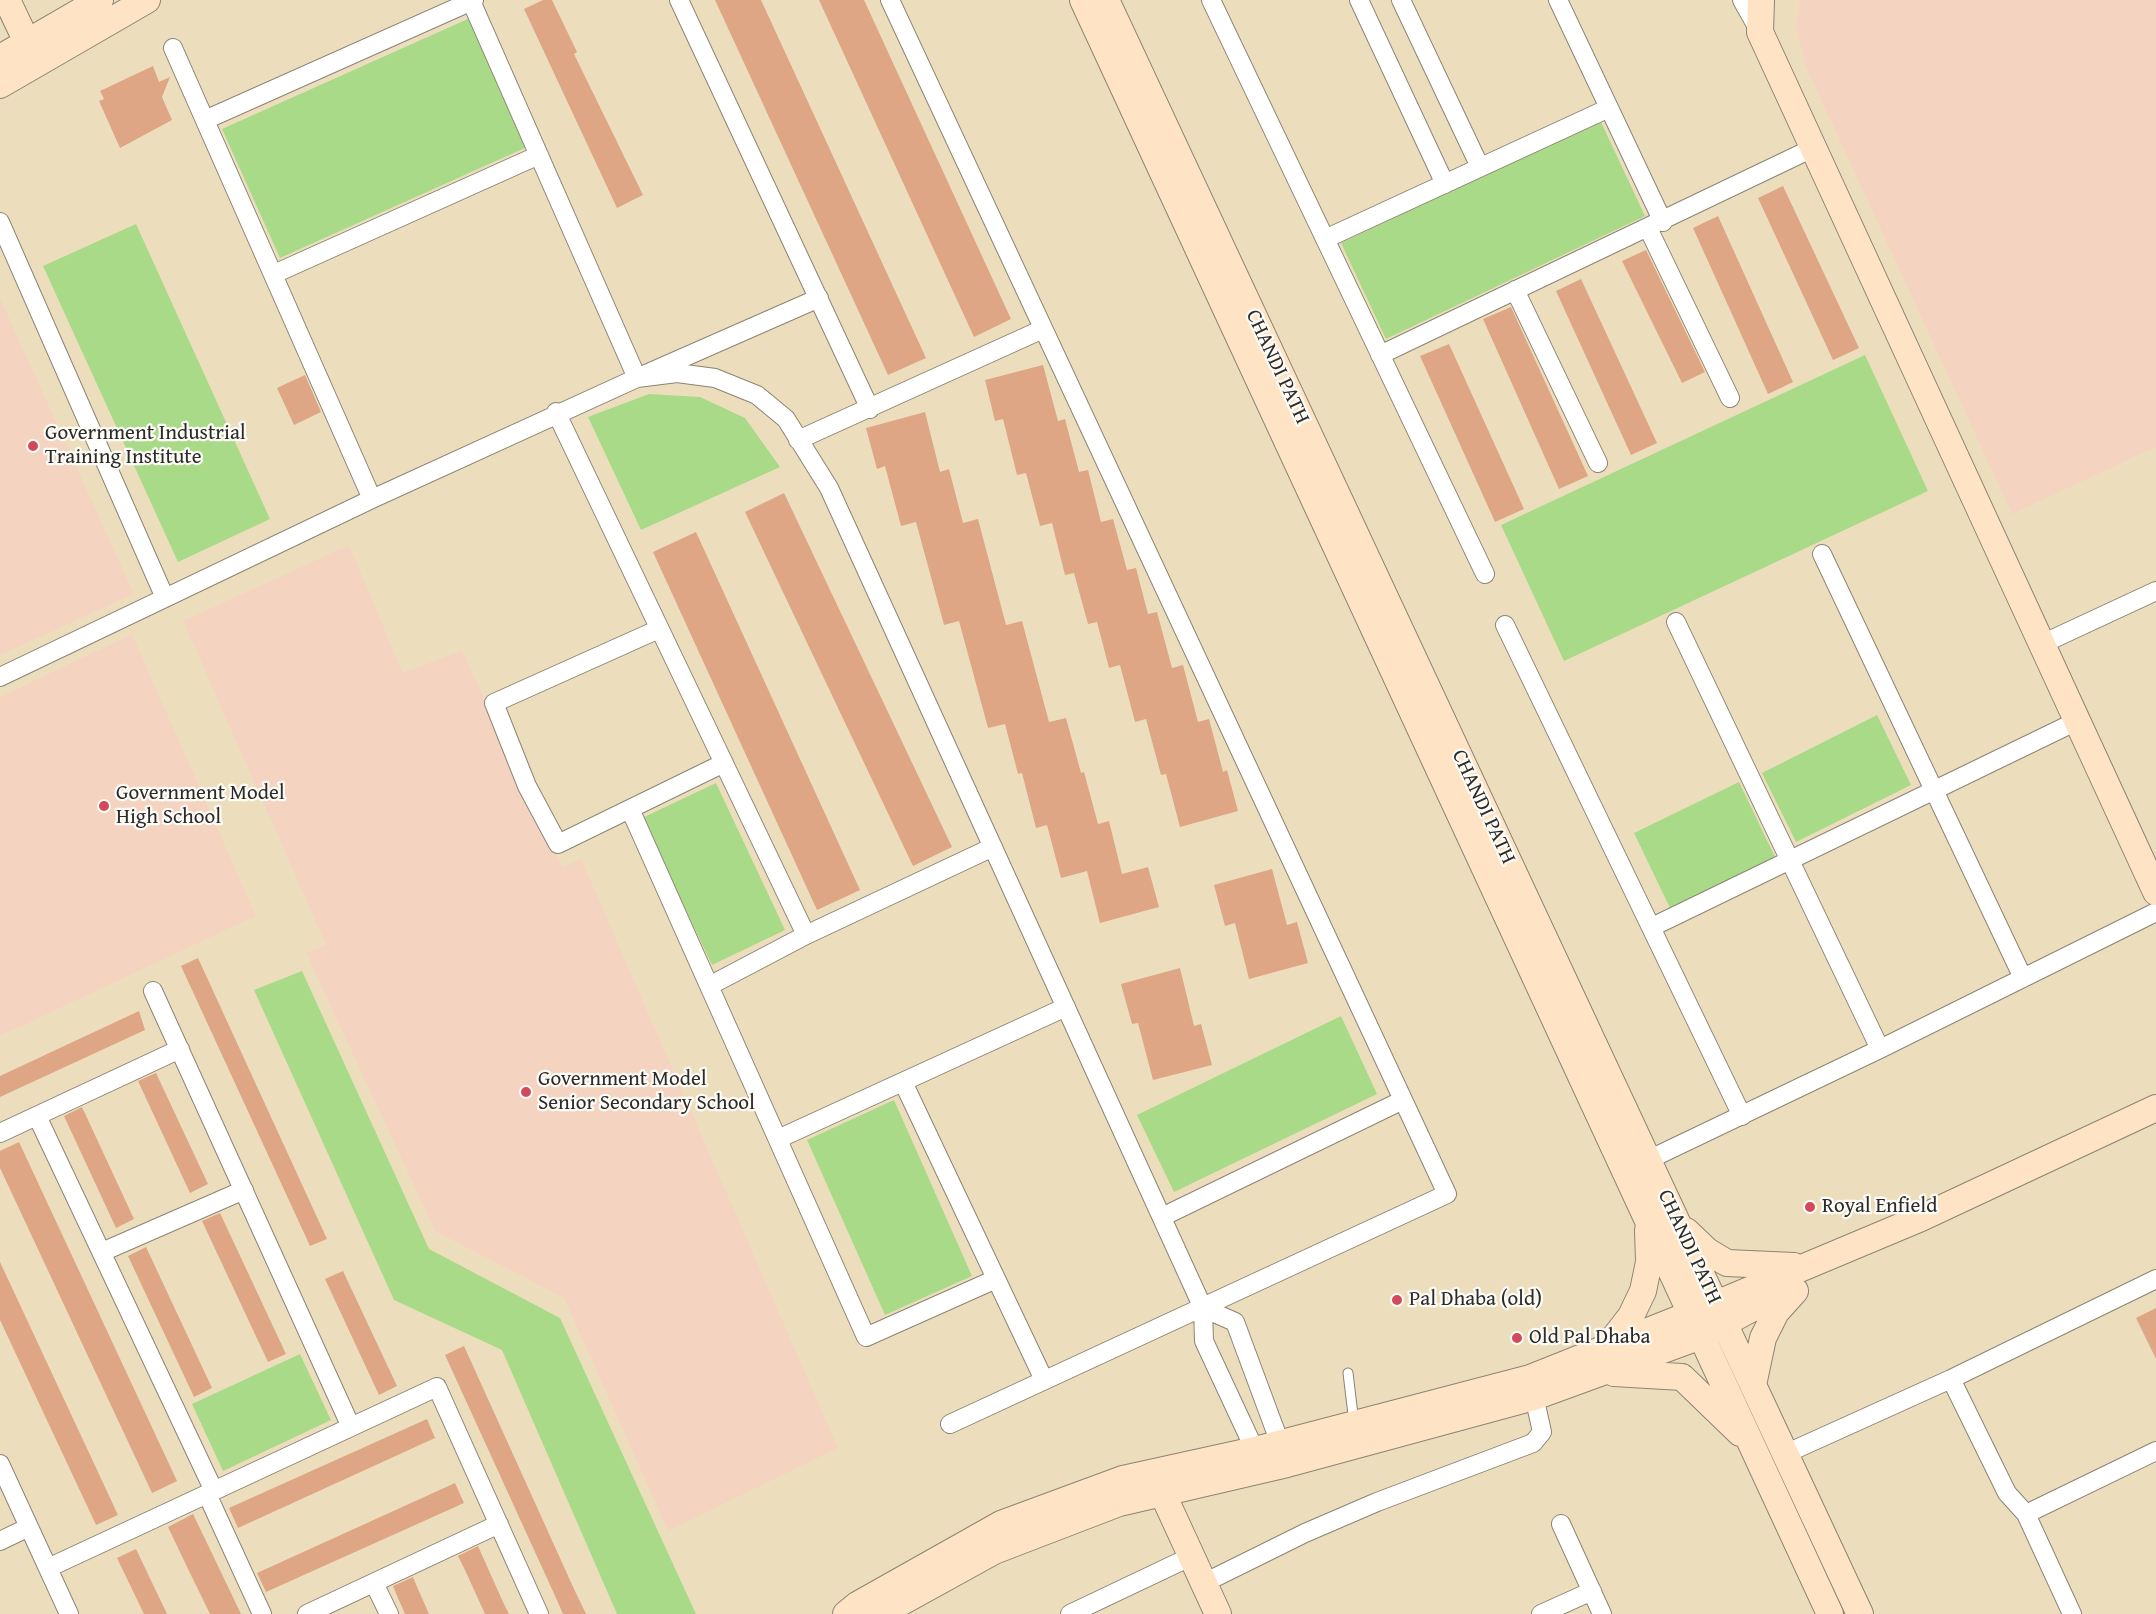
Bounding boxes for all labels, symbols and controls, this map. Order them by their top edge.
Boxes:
street label: CHANDI PATH [1240,306,1314,428]
place label: Government Industrial Training Institute [45,421,246,471]
marker: Government Industrial Training Institute [26,439,40,453]
street label: CHANDI PATH [1446,746,1520,868]
place label: Government Model High School [116,781,285,831]
marker: Government Model High School [97,799,111,813]
place label: Government Model Senior Secondary School [538,1067,755,1117]
marker: Government Model Senior Secondary School [519,1085,533,1099]
street label: CHANDI PATH [1652,1186,1726,1308]
place label: Royal Enfield [1822,1194,1937,1220]
marker: Royal Enfield [1803,1200,1817,1214]
place label: Pal Dhaba (old) [1409,1287,1542,1313]
marker: Pal Dhaba (old) [1390,1293,1404,1307]
place label: Old Pal Dhaba [1529,1325,1650,1351]
marker: Old Pal Dhaba [1510,1331,1524,1345]

